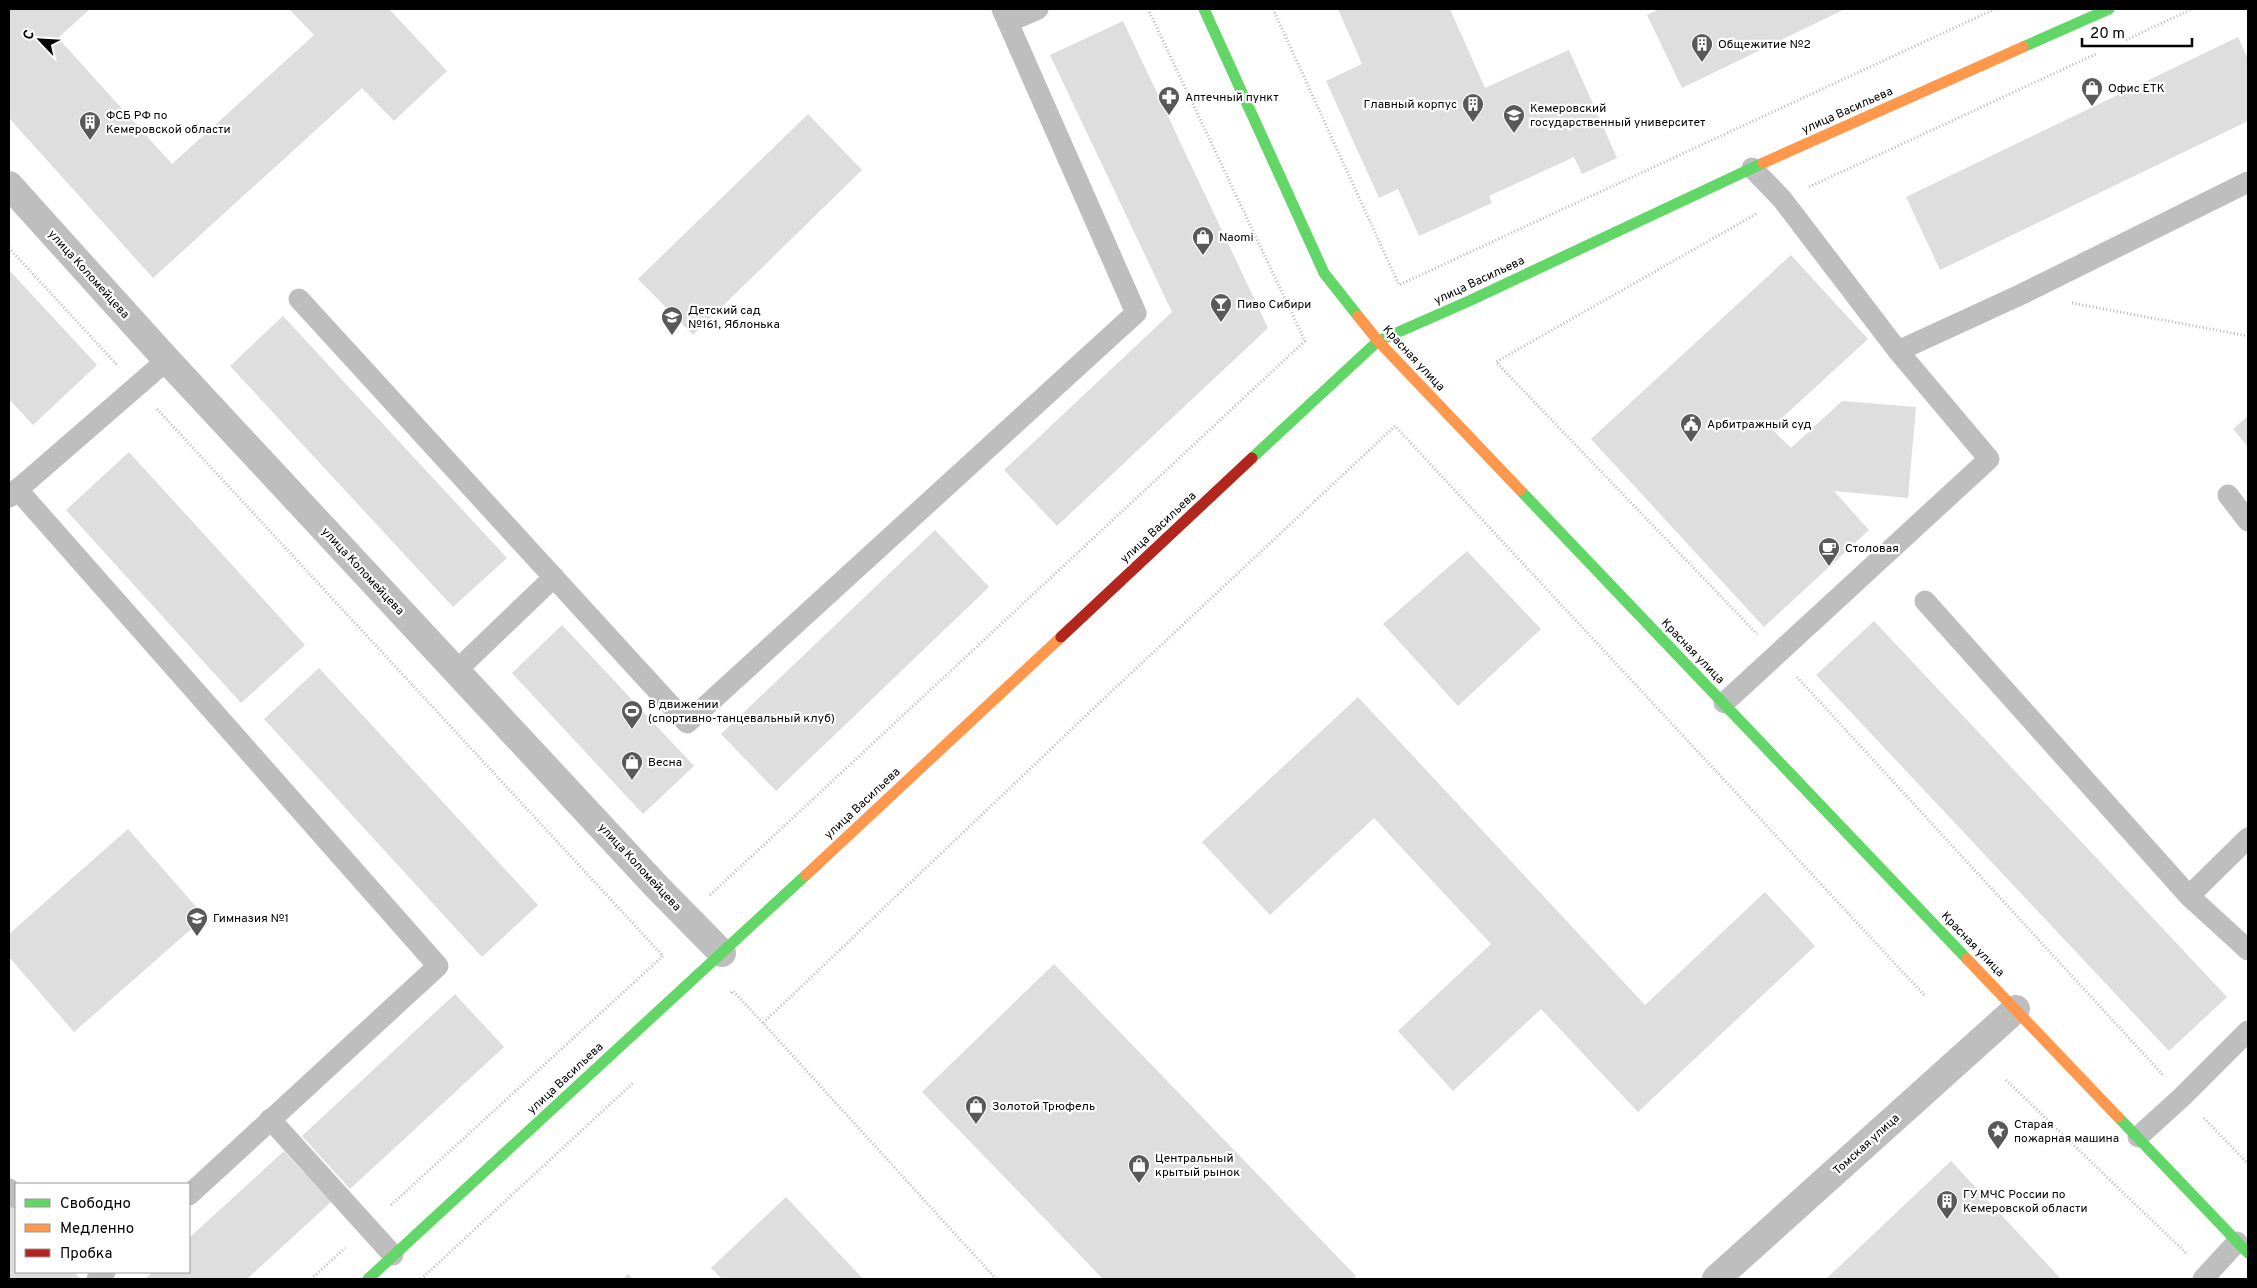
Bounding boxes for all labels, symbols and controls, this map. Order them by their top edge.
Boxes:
north arrow [15,15,65,65]
scale bar [2082,15,2192,47]
text: 20 m [2090,25,2125,44]
text: С [20,27,39,43]
building icon: Общежитие №2 [1690,32,1714,63]
place label: Общежитие №2 [1718,37,1811,53]
shop icon: Офис ЕТК [2080,76,2104,107]
place label: Офис ЕТК [2108,81,2165,97]
street label: улица Васильева [1799,84,1896,138]
pharmacy icon: Аптечный пункт [1157,85,1181,116]
place label: Аптечный пункт [1185,90,1279,106]
building icon: Главный корпус [1461,92,1485,123]
place label: Главный корпус [1363,97,1457,113]
place label: Кемеровский государственный университет [1530,101,1706,131]
school or university icon: Кемеровский государственный университет [1502,103,1526,134]
place label: ФСБ РФ по Кемеровской области [106,108,231,138]
building icon: ФСБ РФ по Кемеровской области [78,110,102,141]
shop icon: Naomi [1191,225,1215,256]
street label: улица Коломейцева [44,227,133,323]
place label: Naomi [1219,230,1253,246]
street label: улица Васильева [1432,253,1527,309]
bar icon: Пиво Сибири [1209,292,1233,323]
place label: Пиво Сибири [1237,297,1311,313]
place label: Детский сад №161, Яблонька [688,303,780,333]
school or university icon: Детский сад №161, Яблонька [660,305,684,336]
street label: Красная улица [1378,322,1448,395]
public building icon: Арбитражный суд [1679,412,1703,443]
place label: Арбитражный суд [1707,417,1812,433]
street label: улица Васильева [1117,488,1200,567]
street label: улица Коломейцева [317,524,407,619]
cafe icon: Столовая [1817,536,1841,567]
place label: Столовая [1845,541,1899,557]
street label: Красная улица [1657,616,1727,688]
place label: В движении (спортивно-танцевальный клуб) [648,697,835,727]
sports icon: В движении (спортивно-танцевальный клуб) [620,699,644,730]
shop icon: Весна [620,750,644,781]
place label: Весна [648,755,682,771]
street label: улица Васильева [821,764,904,843]
street label: улица Коломейцева [594,820,684,915]
school or university icon: Гимназия №1 [185,906,209,937]
street label: Красная улица [1937,909,2007,981]
place label: Гимназия №1 [213,911,289,927]
street label: улица Васильева [524,1039,607,1118]
shop icon: Золотой Трюфель [964,1094,988,1125]
place label: Золотой Трюфель [992,1099,1095,1115]
street label: Томская улица [1830,1111,1903,1179]
place label: Старая пожарная машина [2014,1117,2119,1147]
place icon: Старая пожарная машина [1986,1119,2010,1150]
place label: Центральный крытый рынок [1155,1151,1240,1181]
shop icon: Центральный крытый рынок [1127,1153,1151,1184]
legend [15,1183,190,1273]
place label: ГУ МЧС России по Кемеровской области [1963,1187,2088,1217]
building icon: ГУ МЧС России по Кемеровской области [1935,1189,1959,1220]
text: Свободно [60,1195,131,1214]
text: Медленно [60,1220,134,1239]
text: Пробка [60,1245,112,1264]

